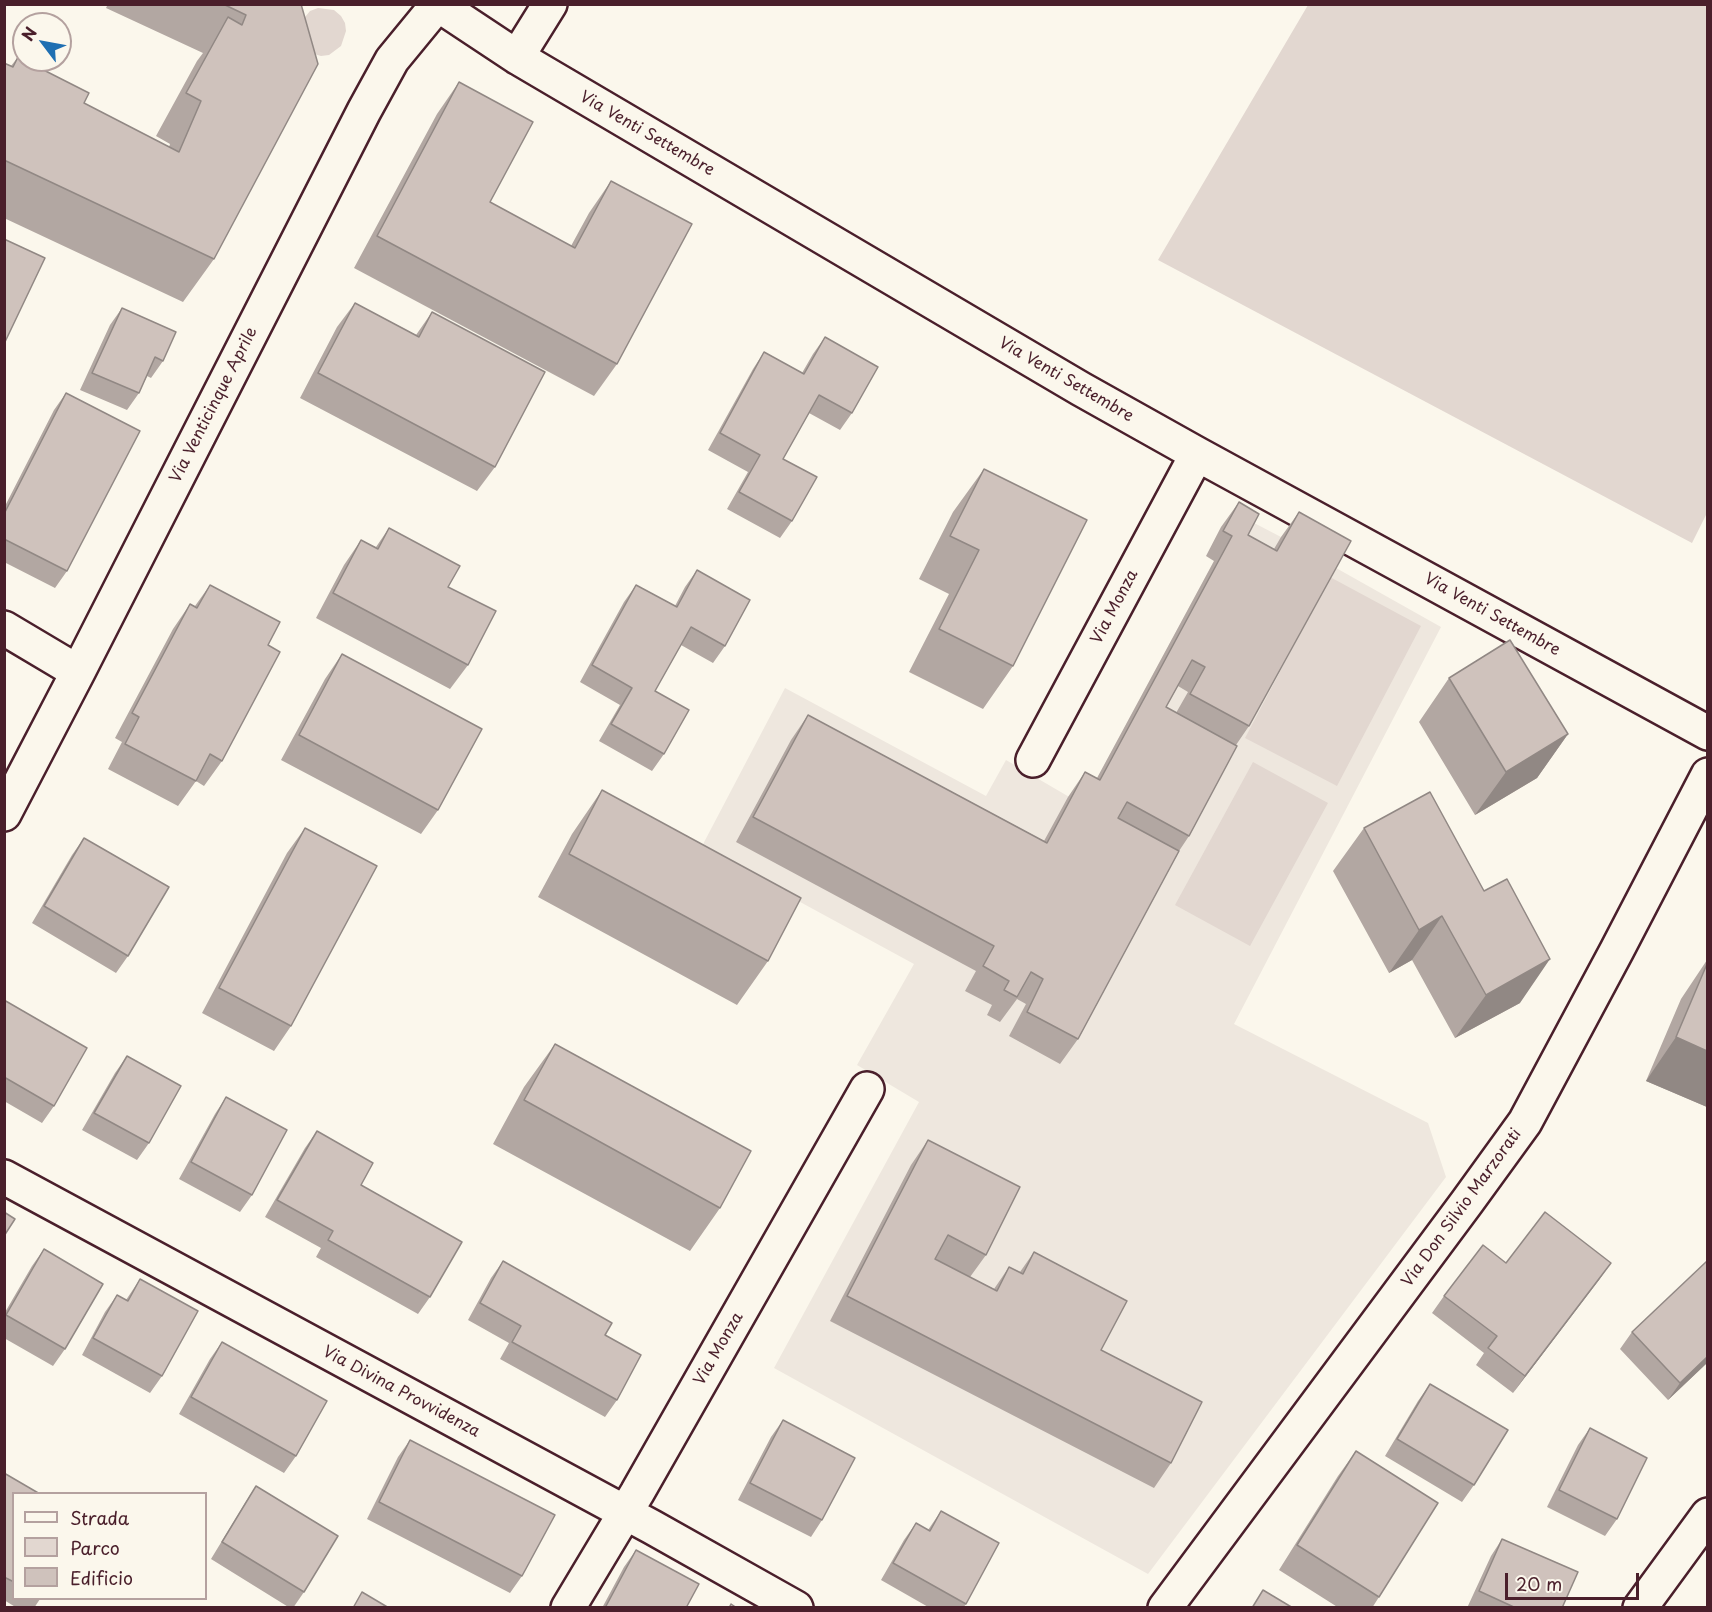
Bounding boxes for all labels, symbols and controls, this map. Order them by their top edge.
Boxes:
north arrow [12,12,72,72]
text: N [15,22,42,45]
street label: Via Venti Settembre [576,88,718,180]
street label: Via Venticinque Aprile [166,324,262,486]
street label: Via Venti Settembre [995,334,1137,426]
street label: Via Monza [1087,567,1143,647]
street label: Via Venti Settembre [1421,570,1563,660]
street label: Via Don Silvio Marzorati [1398,1125,1526,1291]
street label: Via Monza [690,1309,748,1389]
street label: Via Divina Provvidenza [319,1342,483,1442]
legend [12,1492,207,1600]
text: Strada [70,1504,129,1531]
text: Parco [70,1534,120,1561]
scale bar [1508,1561,1642,1599]
text: Edificio [70,1564,133,1591]
text: 20 m [1516,1570,1562,1597]

